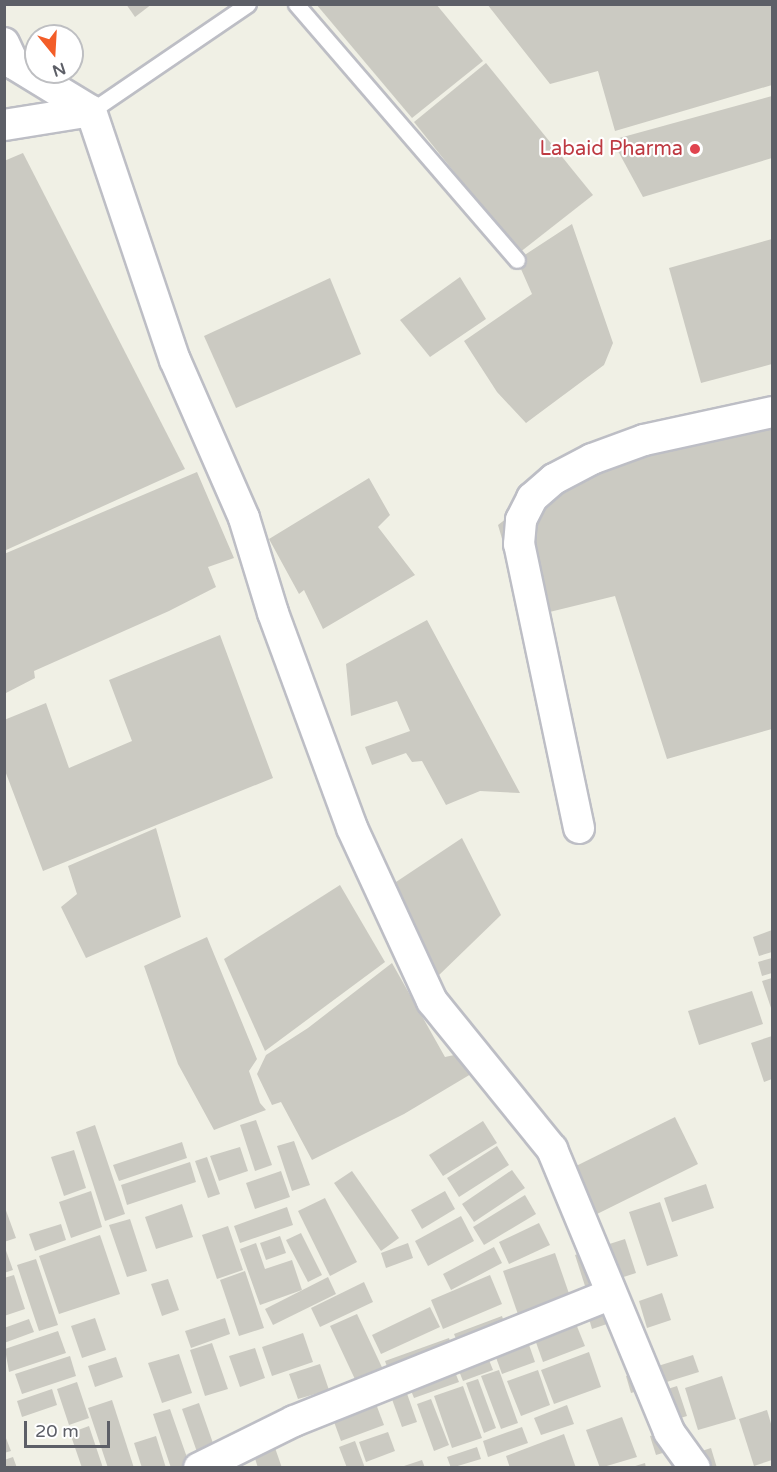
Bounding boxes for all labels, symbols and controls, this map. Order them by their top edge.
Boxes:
north arrow [24,24,84,84]
text: N [50,58,68,81]
place label: Labaid Pharma [540,137,683,161]
marker: Labaid Pharma [688,142,702,156]
scale bar [27,1409,112,1447]
text: 20 m [35,1420,79,1442]

